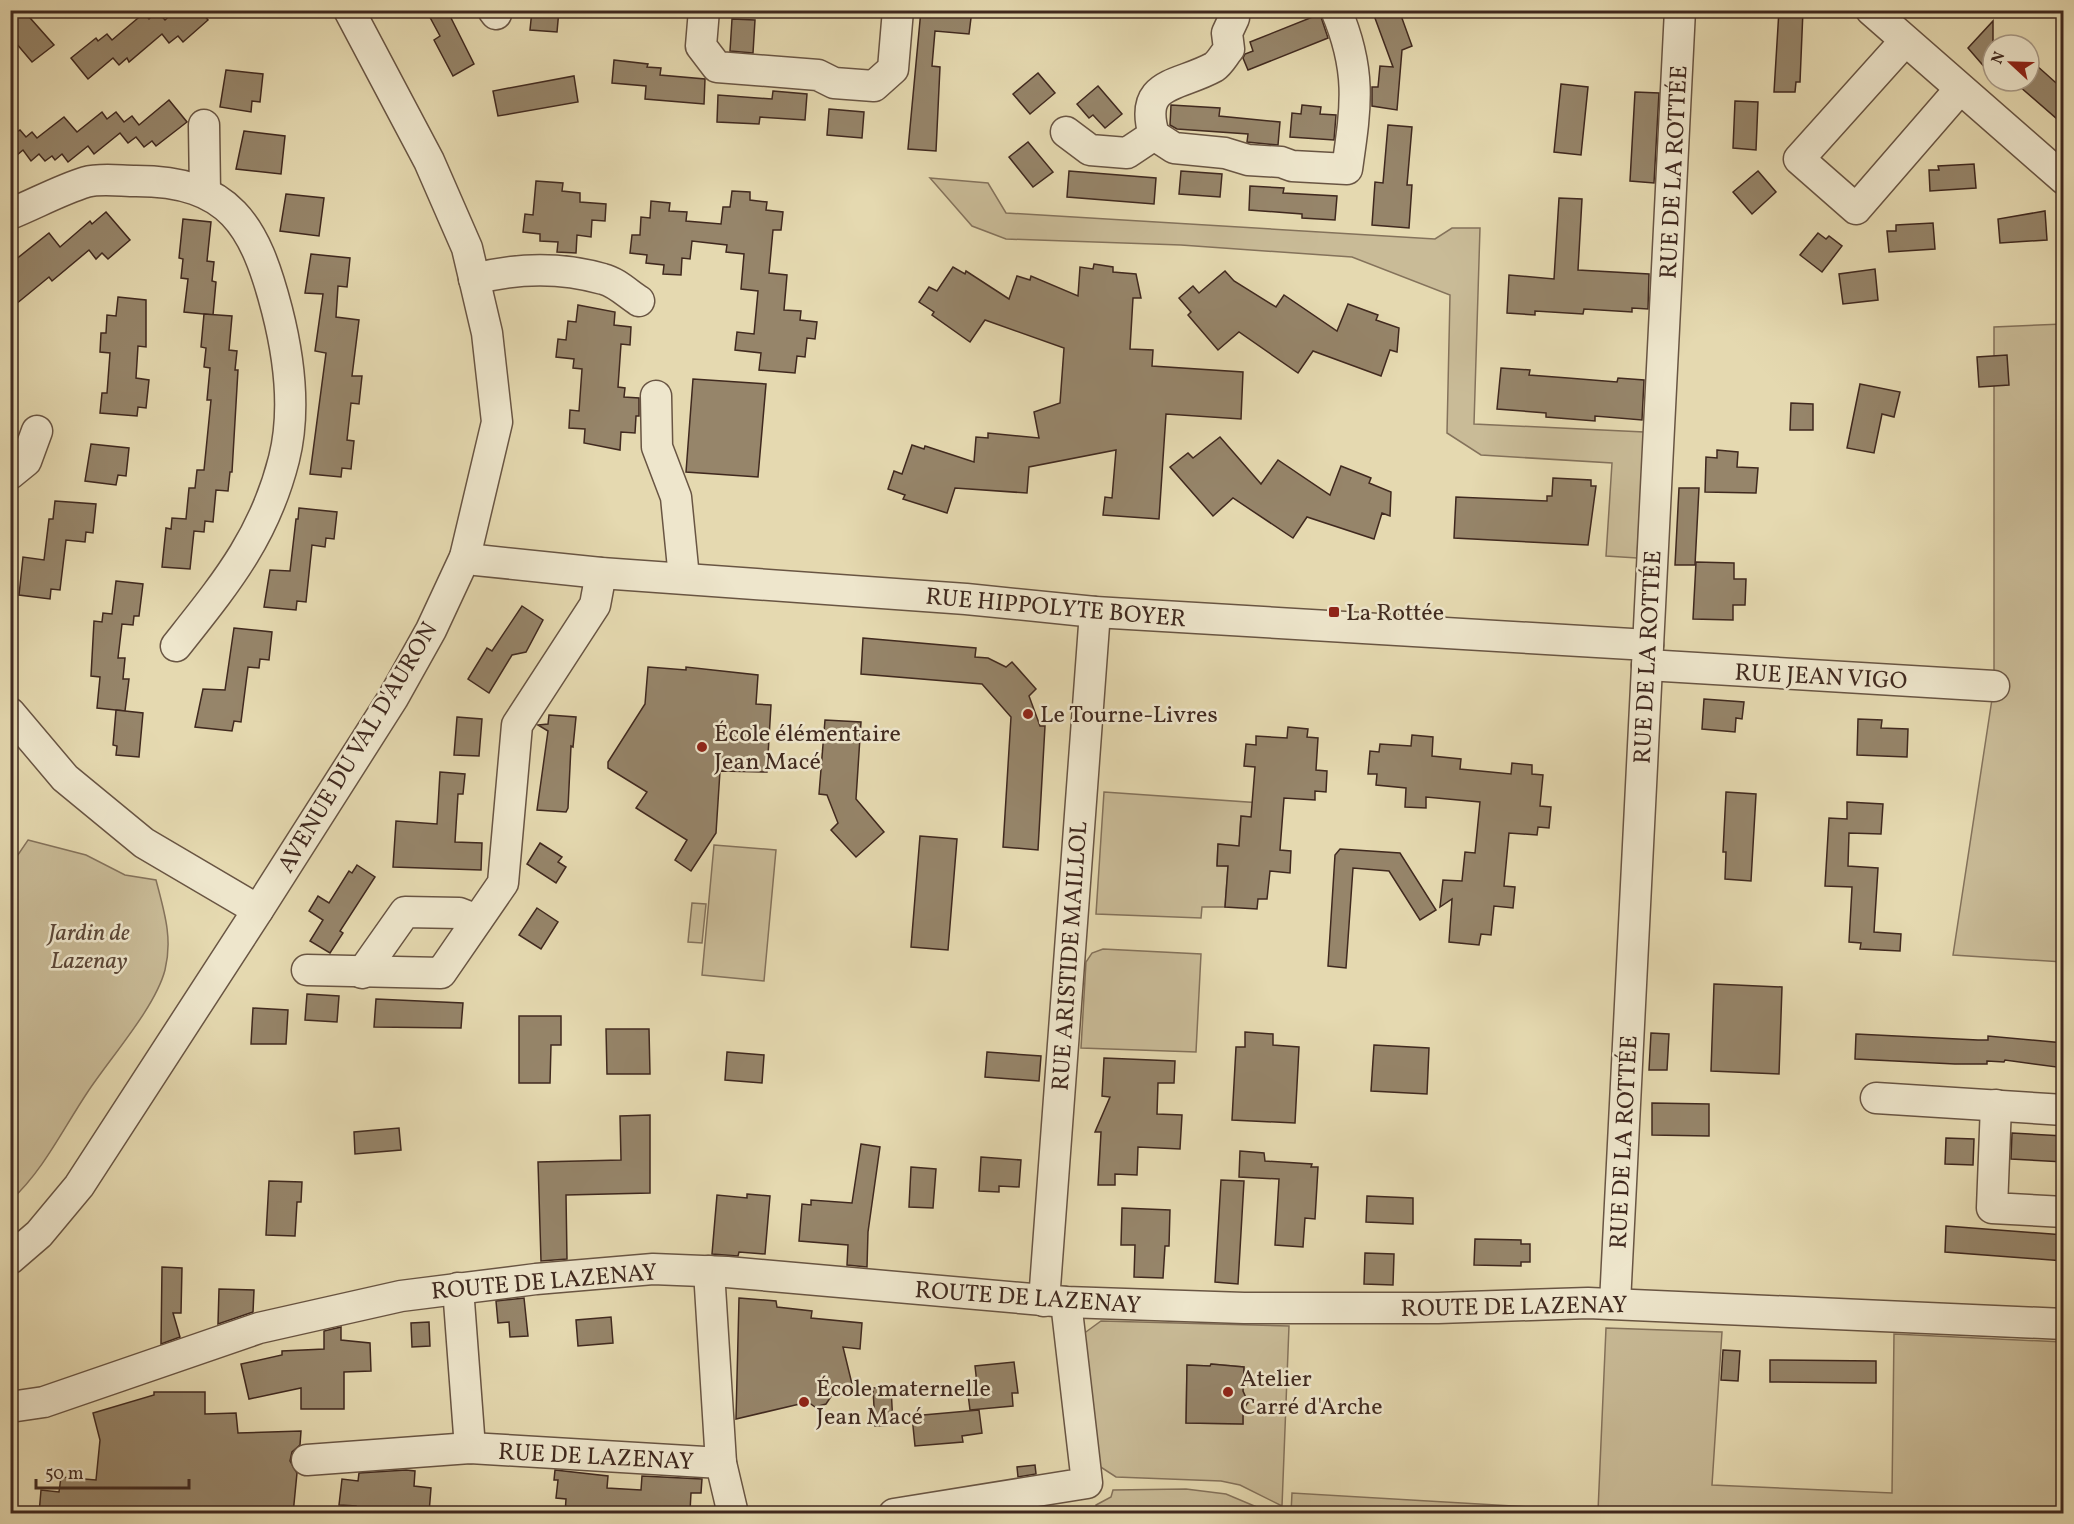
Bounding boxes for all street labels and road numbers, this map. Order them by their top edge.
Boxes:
street label: RUE DE LA ROTTÉE [1652,64,1698,280]
street label: RUE DE LA ROTTÉE [1626,549,1672,765]
street label: RUE HIPPOLYTE BOYER [924,581,1188,637]
street label: AVENUE DU VAL D'AURON [270,616,447,880]
street label: RUE JEAN VIGO [1734,656,1908,699]
street label: RUE ARISTIDE MAILLOL [1045,820,1097,1092]
street label: RUE DE LA ROTTÉE [1602,1034,1648,1250]
street label: ROUTE DE LAZENAY [430,1256,659,1310]
street label: ROUTE DE LAZENAY [914,1274,1142,1324]
street label: ROUTE DE LAZENAY [1400,1289,1628,1327]
street label: RUE DE LAZENAY [497,1436,695,1480]

